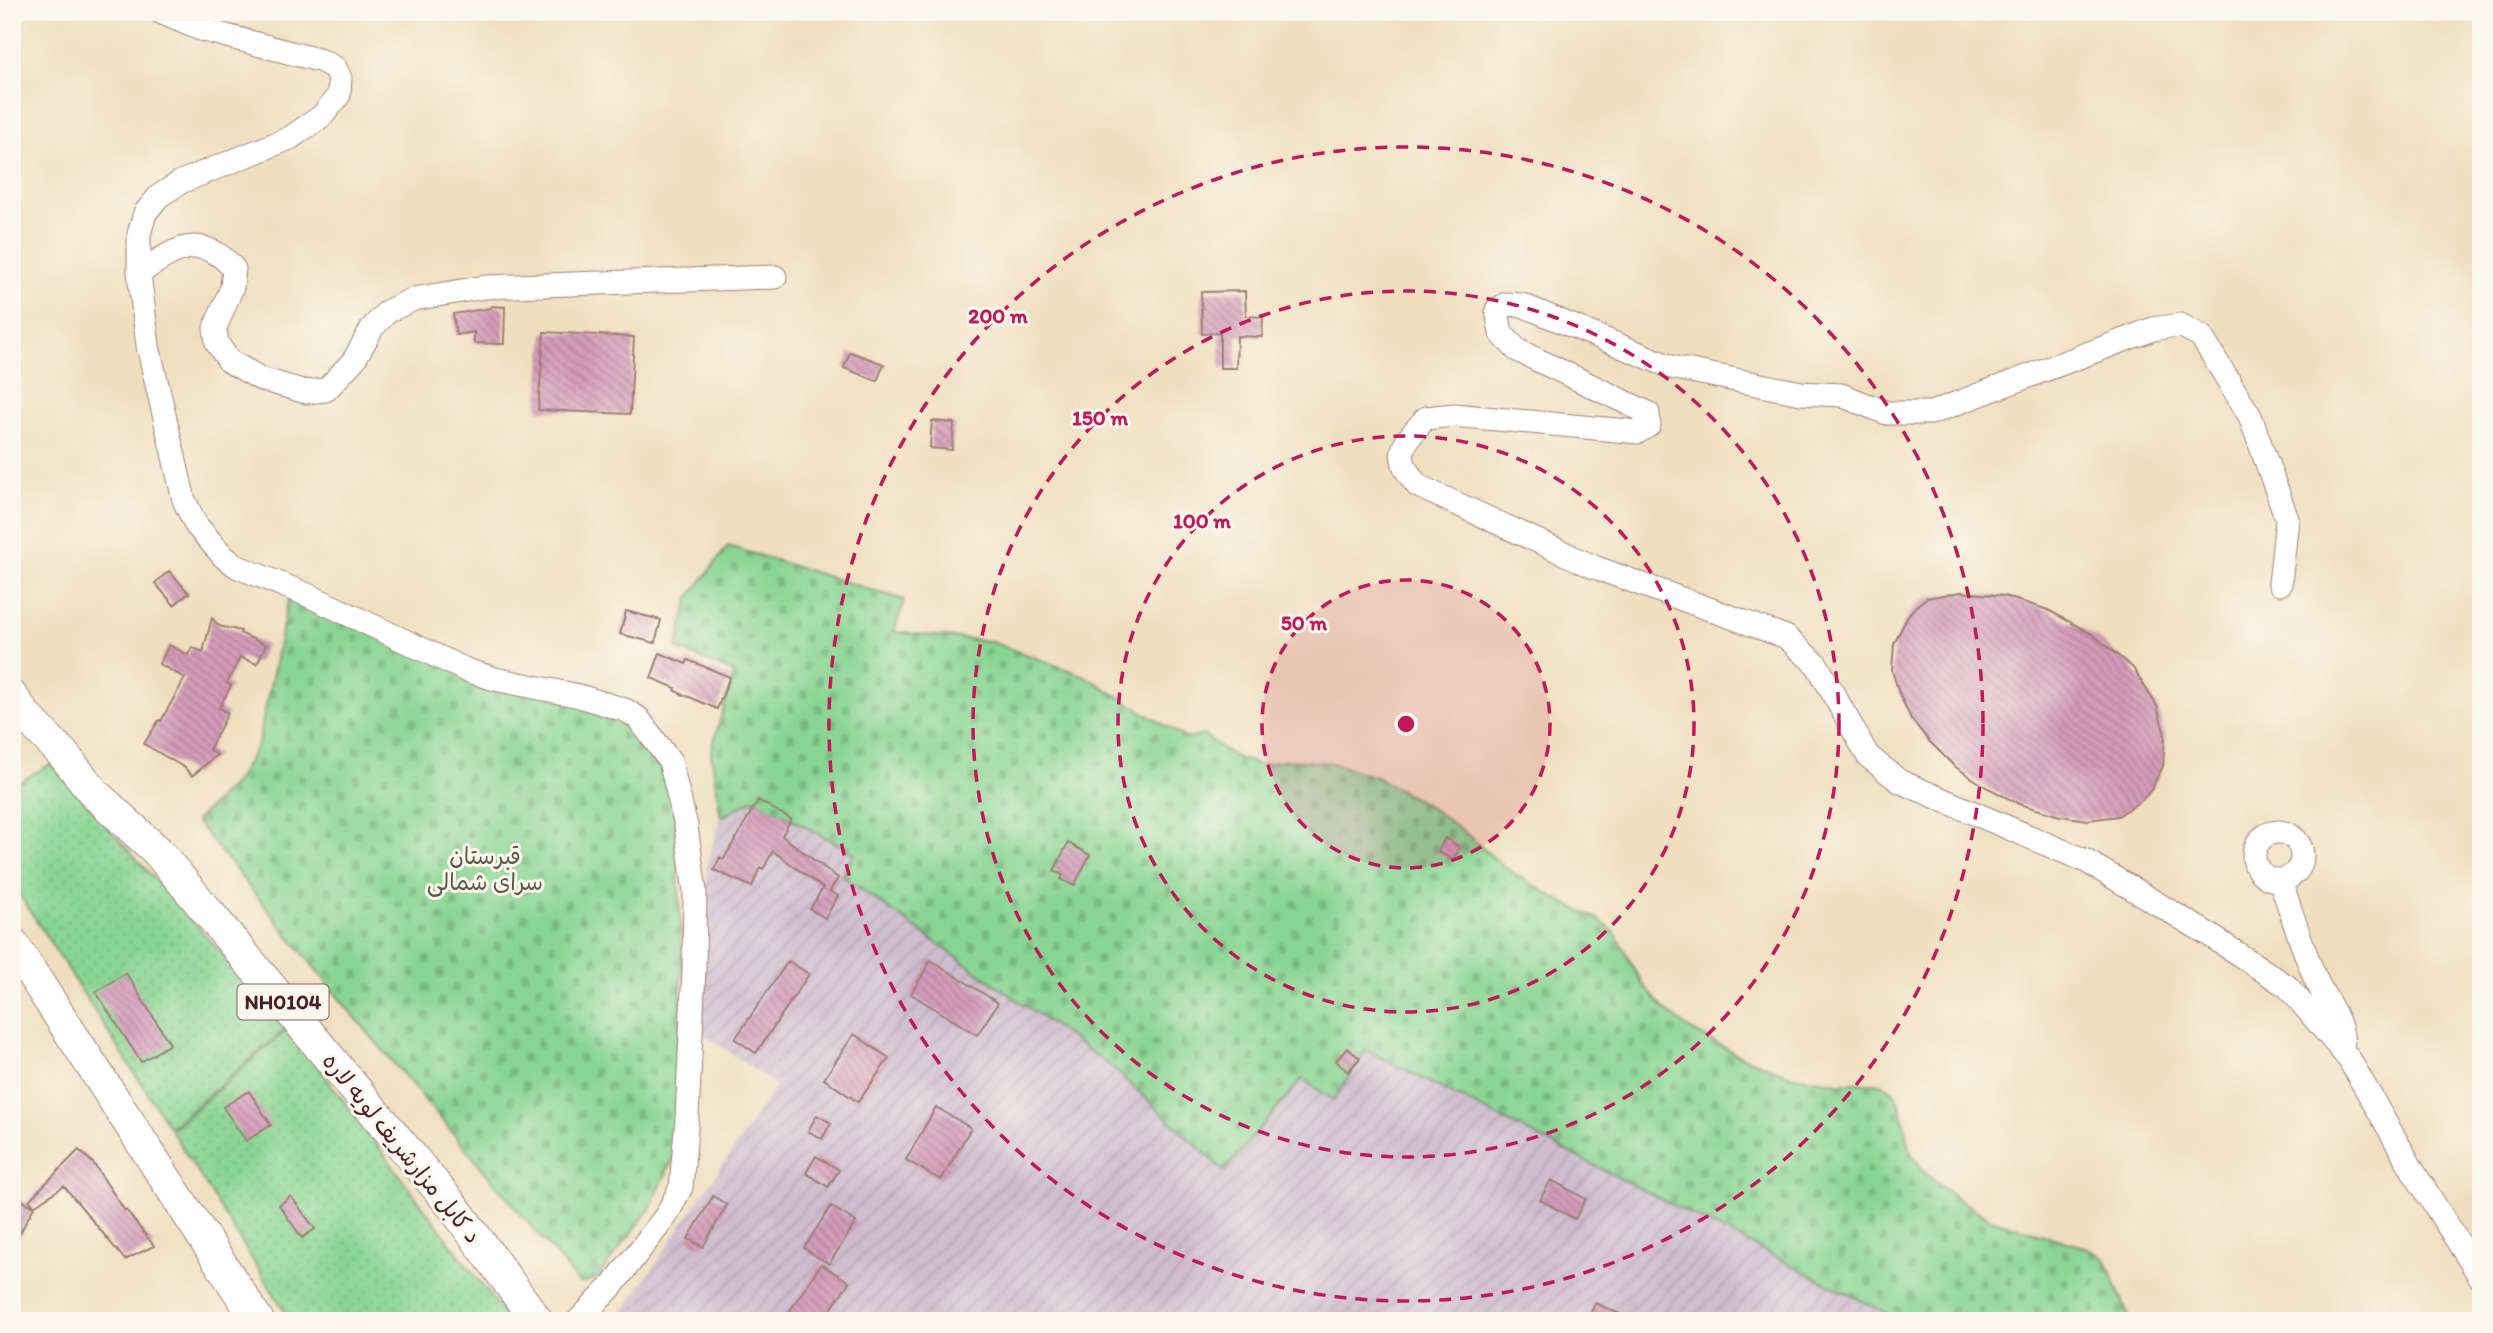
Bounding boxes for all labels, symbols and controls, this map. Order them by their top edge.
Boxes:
text: 200 m [968,303,1028,328]
text: 150 m [1072,405,1128,430]
text: 100 m [1173,508,1231,533]
text: 50 m [1281,610,1328,635]
centre of rings [1394,712,1418,736]
park label: قبرستان سرای شمالی [427,842,543,897]
road number: NH0104 [238,984,328,1020]
street label: د کابل مزارشریف لویه لاره [316,1047,487,1249]

